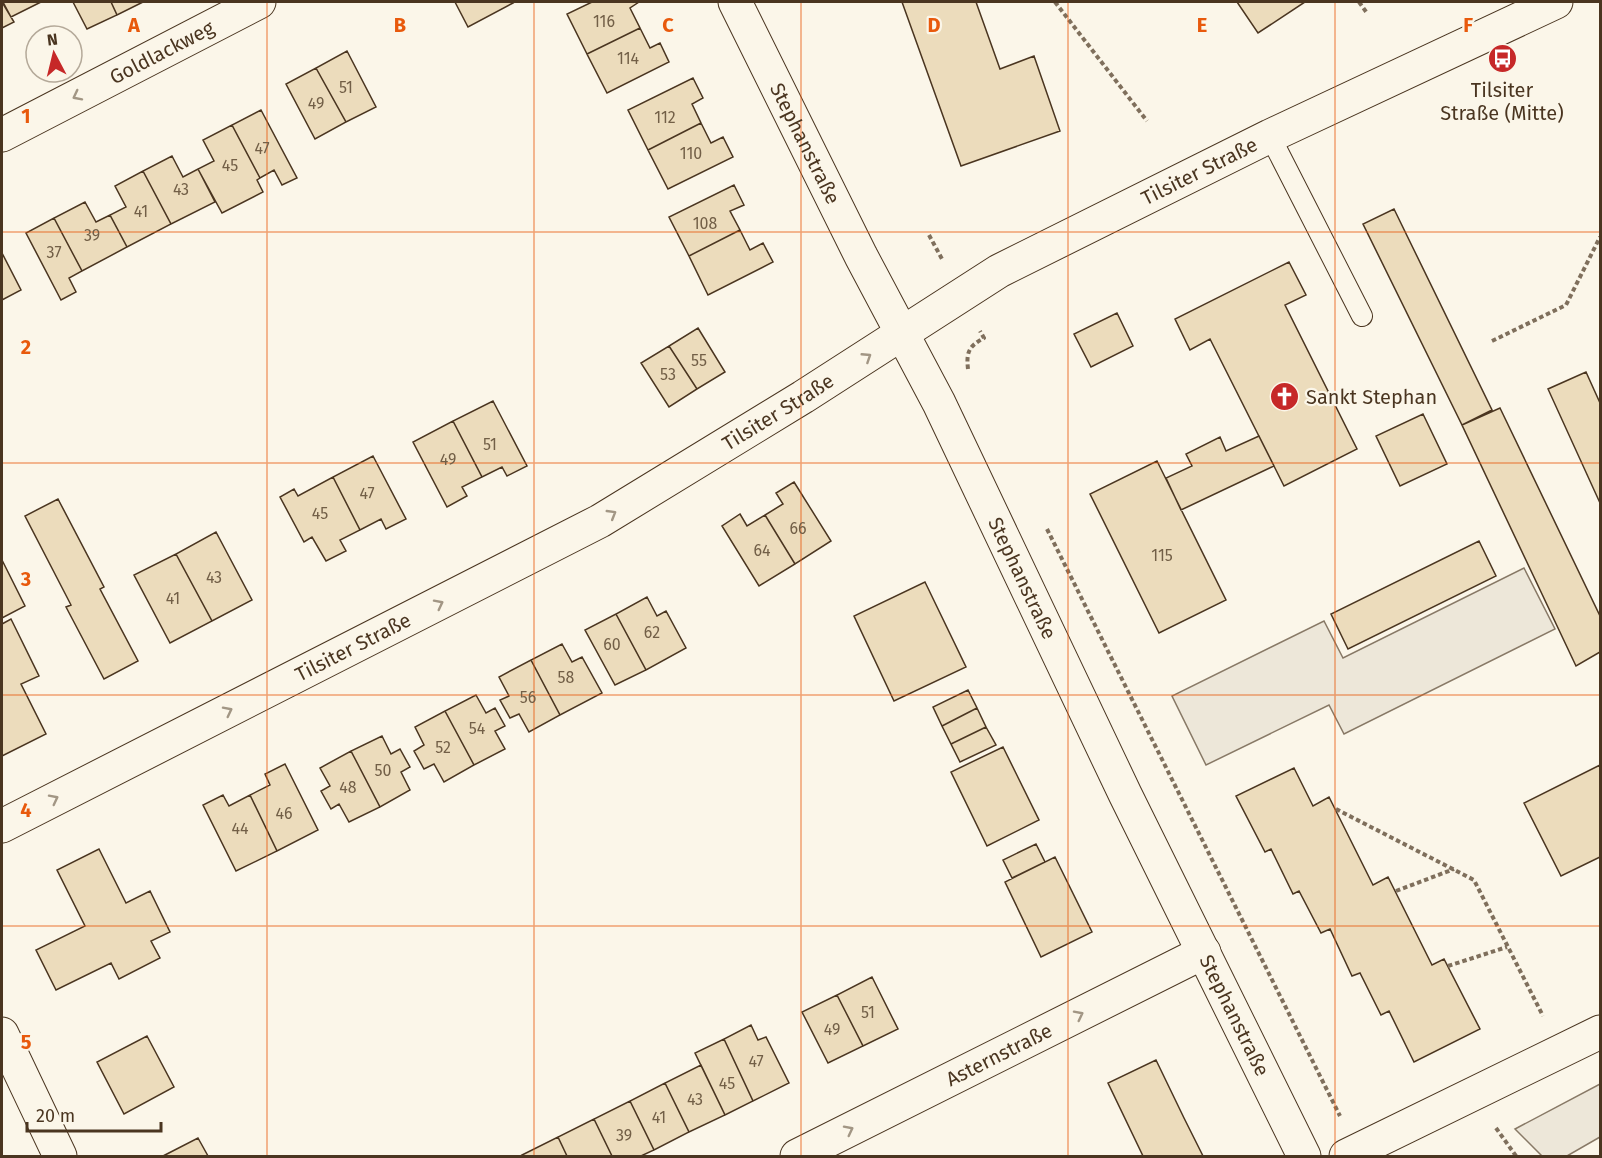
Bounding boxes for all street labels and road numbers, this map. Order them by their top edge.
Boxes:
street label: Goldlackweg [106,15,219,89]
street label: Stephanstraße [765,79,845,208]
street label: Tilsiter Straße [1137,132,1261,210]
street label: Tilsiter Straße [718,368,838,455]
street label: Stephanstraße [983,513,1062,643]
street label: Tilsiter Straße [291,608,415,686]
street label: Stephanstraße [1194,951,1275,1080]
street label: Asternstraße [942,1018,1056,1091]

